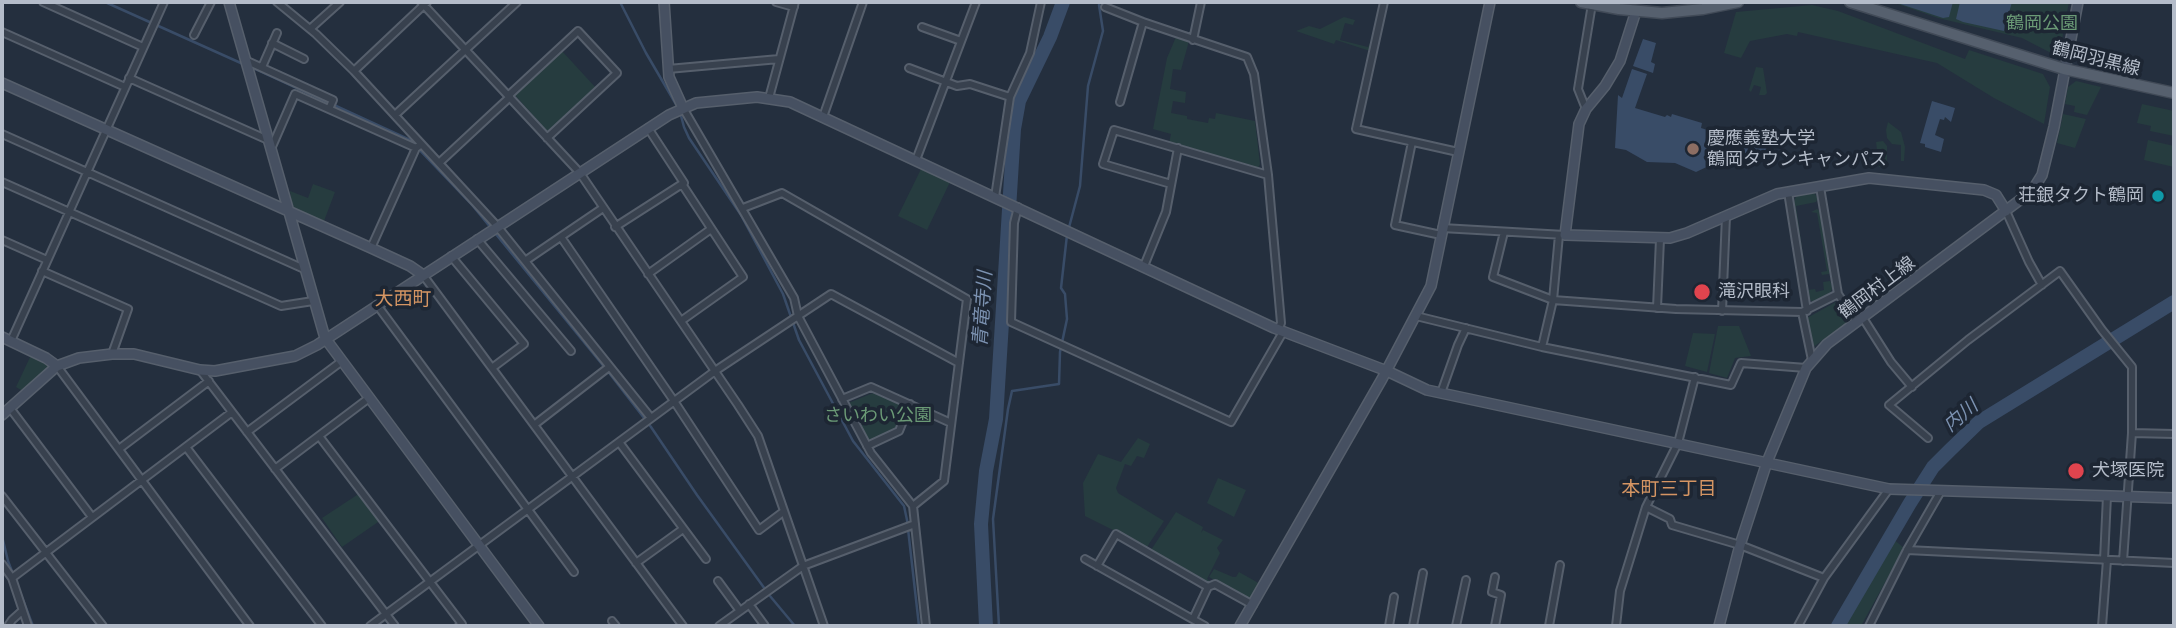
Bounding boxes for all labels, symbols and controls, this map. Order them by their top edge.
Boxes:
park label: 鶴岡公園 [2006,13,2078,35]
street label: 鶴岡羽黒線 [2050,38,2142,80]
place label: 慶應義塾大学 鶴岡タウンキャンパス [1707,128,1887,170]
marker: 慶應義塾大学 鶴岡タウンキャンパス [1685,141,1701,157]
place label: 荘銀タクト鶴岡 [2018,185,2144,207]
marker: 荘銀タクト鶴岡 [2150,188,2166,204]
street label: 鶴岡村上線 [1835,252,1919,324]
water label: 青竜寺川 [969,270,997,348]
place label: 滝沢眼科 [1718,281,1790,303]
marker: 滝沢眼科 [1692,282,1712,302]
district label: 大西町 [375,288,431,310]
water label: 内川 [1939,395,1983,437]
park label: さいわい公園 [824,405,932,427]
place label: 犬塚医院 [2092,460,2164,482]
marker: 犬塚医院 [2066,461,2086,481]
district label: 本町三丁目 [1622,478,1716,500]

